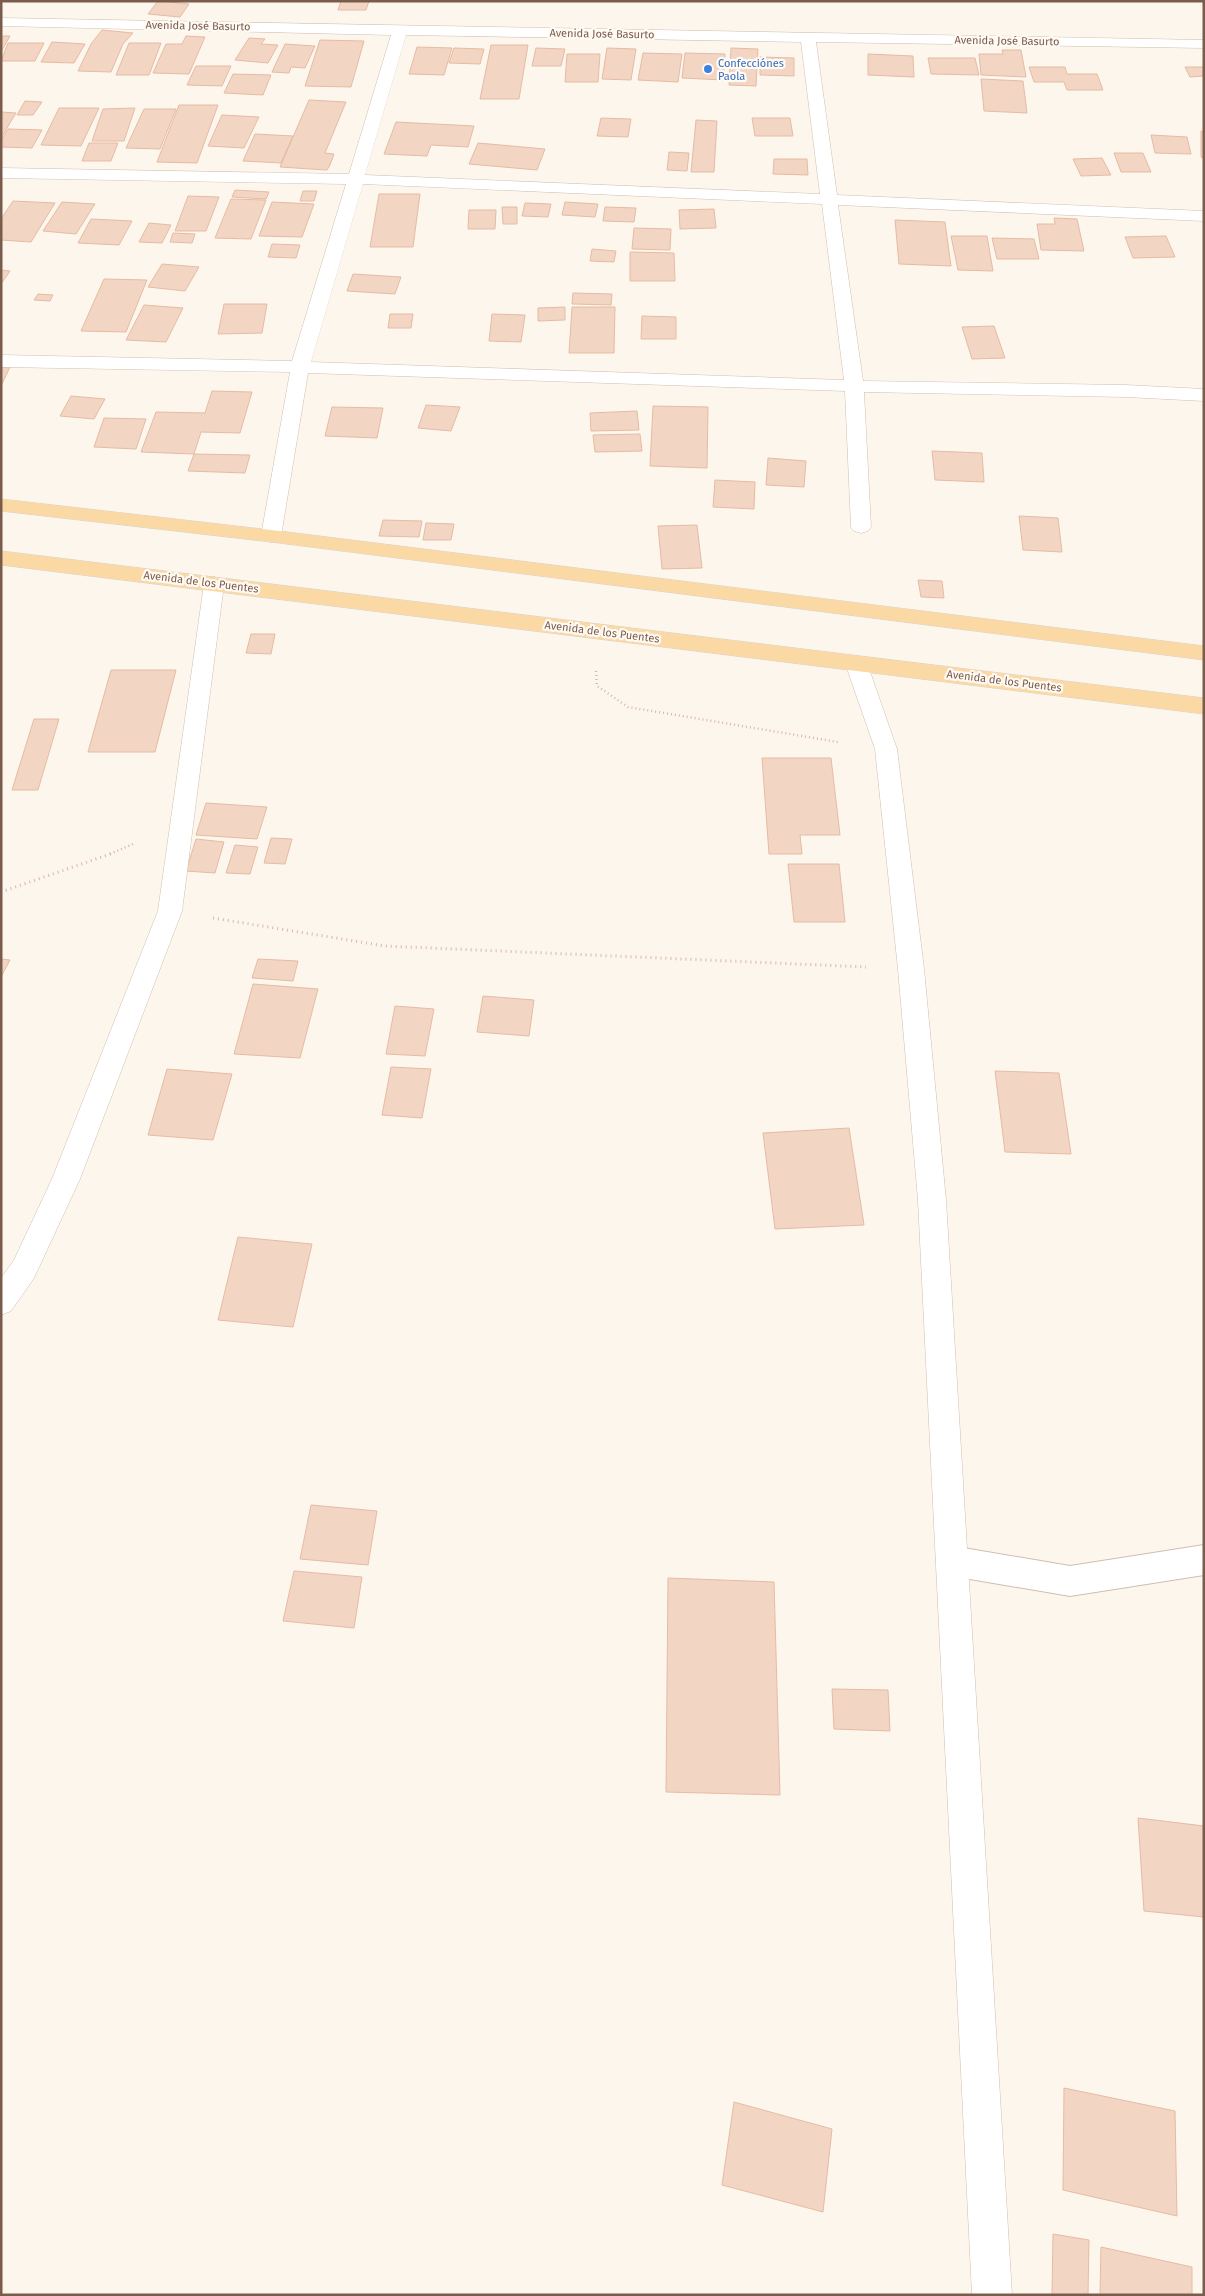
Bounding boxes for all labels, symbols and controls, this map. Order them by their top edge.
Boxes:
street label: Avenida José Basurto [145,19,251,33]
street label: Avenida José Basurto [549,27,655,41]
street label: Avenida José Basurto [954,34,1060,48]
place label: Confecciónes Paola [718,57,784,83]
marker: Confecciónes Paola [702,63,714,75]
street label: Avenida de los Puentes [143,568,259,596]
street label: Avenida de los Puentes [544,618,660,646]
street label: Avenida de los Puentes [946,667,1062,695]

